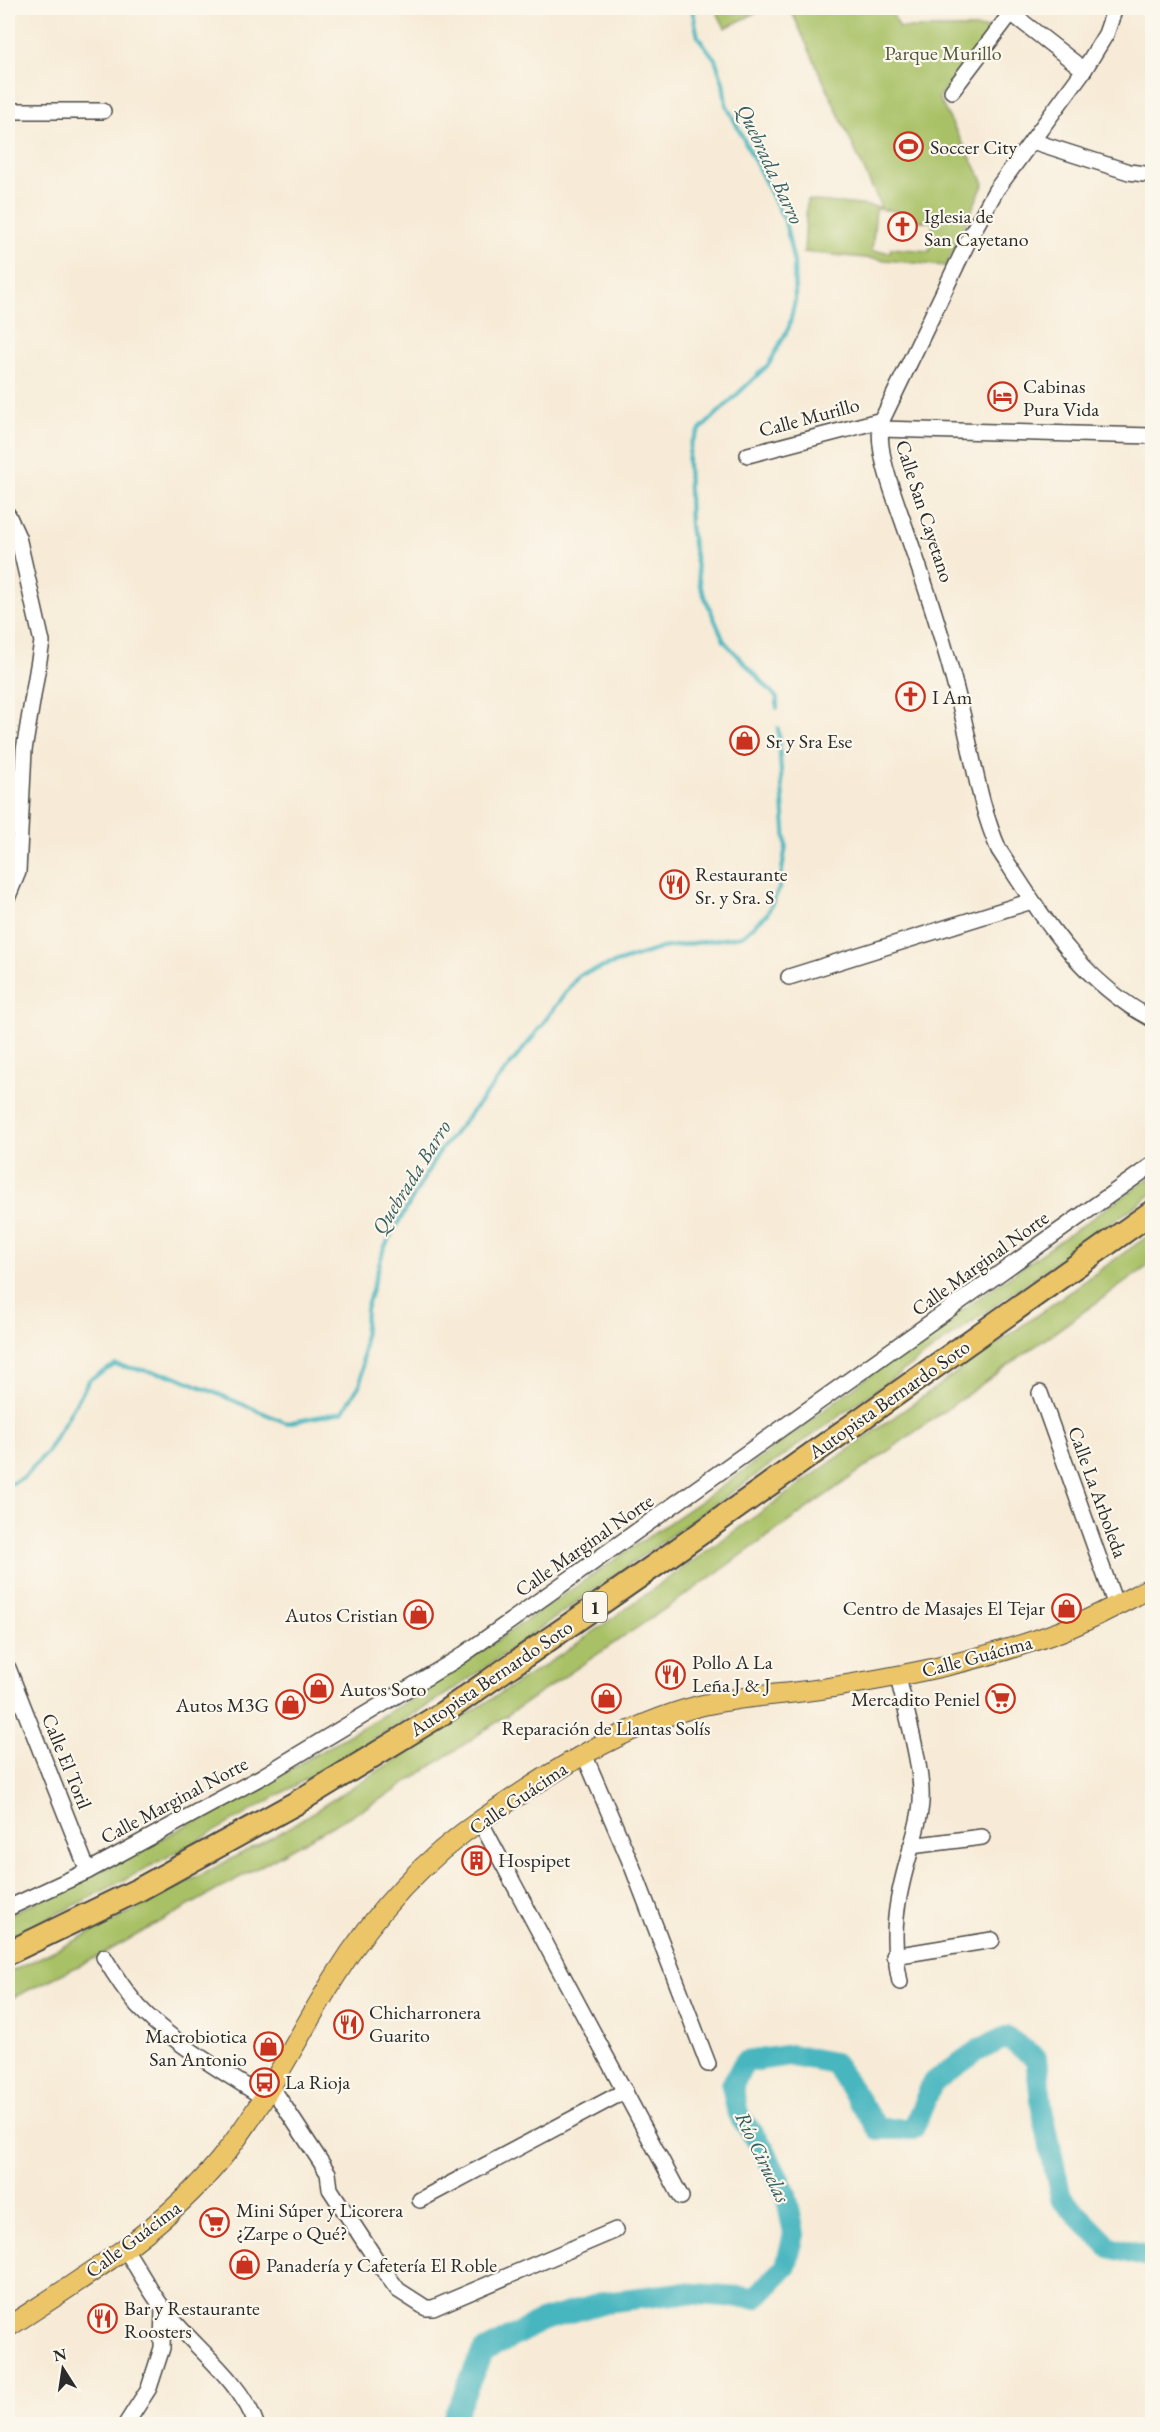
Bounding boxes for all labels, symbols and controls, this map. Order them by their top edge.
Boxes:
park label: Parque Murillo [884,40,1002,66]
water label: Quebrada Barro [731,100,811,228]
sports icon: Soccer City [893,131,925,163]
place label: Soccer City [930,134,1018,160]
place label: Iglesia de San Cayetano [924,203,1029,252]
church icon: Iglesia de San Cayetano [887,211,919,243]
place label: Cabinas Pura Vida [1023,373,1099,422]
hotel icon: Cabinas Pura Vida [986,381,1018,413]
street label: Calle Murillo [756,391,862,443]
street label: Calle San Cayetano [890,437,960,586]
church icon: I Am [895,681,927,713]
place label: I Am [932,684,973,710]
shop icon: Sr y Sra Ese [729,725,761,757]
place label: Sr y Sra Ese [766,728,852,754]
place label: Restaurante Sr. y Sra. S [695,861,788,910]
restaurant icon: Restaurante Sr. y Sra. S [658,869,690,901]
water label: Quebrada Barro [365,1115,457,1239]
street label: Calle Marginal Norte [906,1204,1054,1322]
street label: Autopista Bernardo Soto [802,1333,975,1465]
street label: Calle La Arboleda [1062,1423,1134,1561]
street label: Calle Marginal Norte [510,1487,658,1602]
road number: 1 [583,1592,607,1622]
shop icon: Centro de Masajes El Tejar [1050,1592,1082,1624]
place label: Centro de Masajes El Tejar [843,1595,1045,1621]
shop icon: Autos Cristian [403,1599,435,1631]
place label: Autos Cristian [284,1602,398,1628]
street label: Autopista Bernardo Soto [404,1614,578,1743]
street label: Calle Guácima [919,1629,1035,1683]
place label: Pollo A La Leña J & J [692,1649,773,1698]
restaurant icon: Pollo A La Leña J & J [655,1658,687,1690]
shop icon: Autos Soto [303,1673,335,1705]
place label: Autos Soto [339,1676,426,1702]
shop icon: Reparación de Llantas Solís [590,1682,622,1714]
supermarket icon: Mercadito Peniel [985,1683,1017,1715]
place label: Mercadito Peniel [851,1686,980,1712]
shop icon: Autos M3G [274,1689,306,1721]
place label: Autos M3G [175,1692,269,1718]
street label: Calle El Toril [36,1709,98,1813]
place label: Reparación de Llantas Solís [502,1715,710,1741]
street label: Calle Marginal Norte [96,1750,252,1850]
street label: Calle Guácima [464,1756,572,1840]
building icon: Hospipet [461,1844,493,1876]
place label: Hospipet [498,1847,571,1873]
place label: Chicharronera Guarito [369,1999,481,2048]
restaurant icon: Chicharronera Guarito [332,2008,364,2040]
place label: Macrobiotica San Antonio [145,2023,247,2072]
shop icon: Macrobiotica San Antonio [252,2031,284,2063]
bus stop icon: La Rioja [248,2066,280,2098]
place label: La Rioja [285,2069,350,2095]
water label: Río Ciruelas [729,2107,797,2207]
street label: Calle Guácima [80,2195,186,2283]
place label: Mini Súper y Licorera ¿Zarpe o Qué? [236,2197,403,2246]
supermarket icon: Mini Súper y Licorera ¿Zarpe o Qué? [199,2206,231,2238]
shop icon: Panadería y Cafetería El Roble [229,2249,261,2281]
place label: Panadería y Cafetería El Roble [266,2252,497,2278]
place label: Bar y Restaurante Roosters [124,2295,260,2344]
restaurant icon: Bar y Restaurante Roosters [87,2303,119,2335]
north arrow [33,2339,93,2399]
text: N [51,2343,69,2366]

